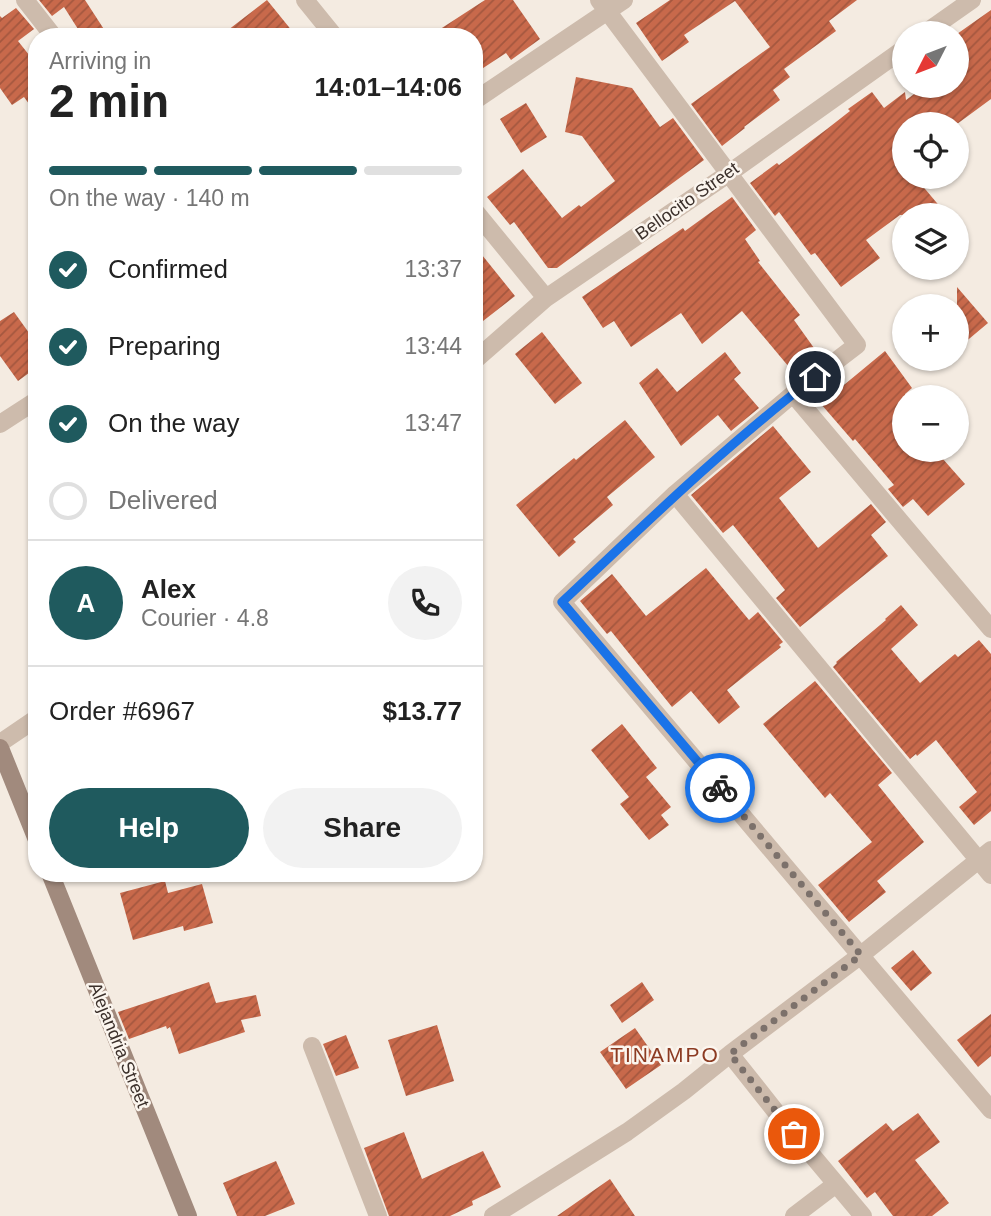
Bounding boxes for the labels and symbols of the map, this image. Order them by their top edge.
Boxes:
north arrow [892,21,970,98]
street label: Bellocito Street [632,158,742,244]
pin [785,347,845,407]
courier [685,753,755,823]
street label: Alejandria Street [85,980,153,1110]
district label: TINAMPO [610,1043,720,1066]
pin [764,1104,824,1164]

